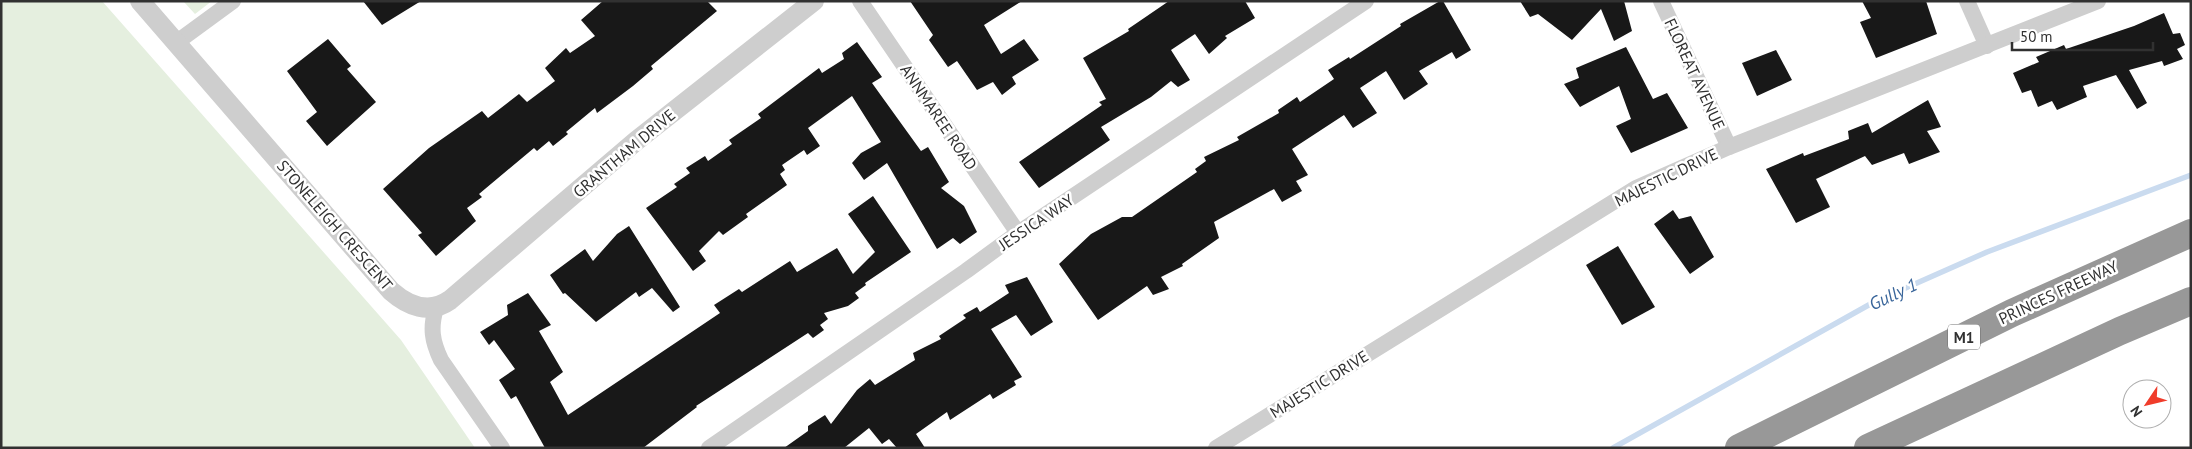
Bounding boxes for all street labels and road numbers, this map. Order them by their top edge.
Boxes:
street label: FLOREAT AVENUE [1660,15,1730,133]
street label: ANNMAREE ROAD [896,60,982,174]
street label: GRANTHAM DRIVE [569,104,679,202]
street label: MAJESTIC DRIVE [1611,143,1721,211]
street label: STONELEIGH CRESCENT [273,156,397,294]
street label: JESSICA WAY [994,190,1077,255]
street label: PRINCES FREEWAY [1995,256,2121,328]
road number: M1 [1948,324,1980,350]
street label: MAJESTIC DRIVE [1266,346,1372,422]

